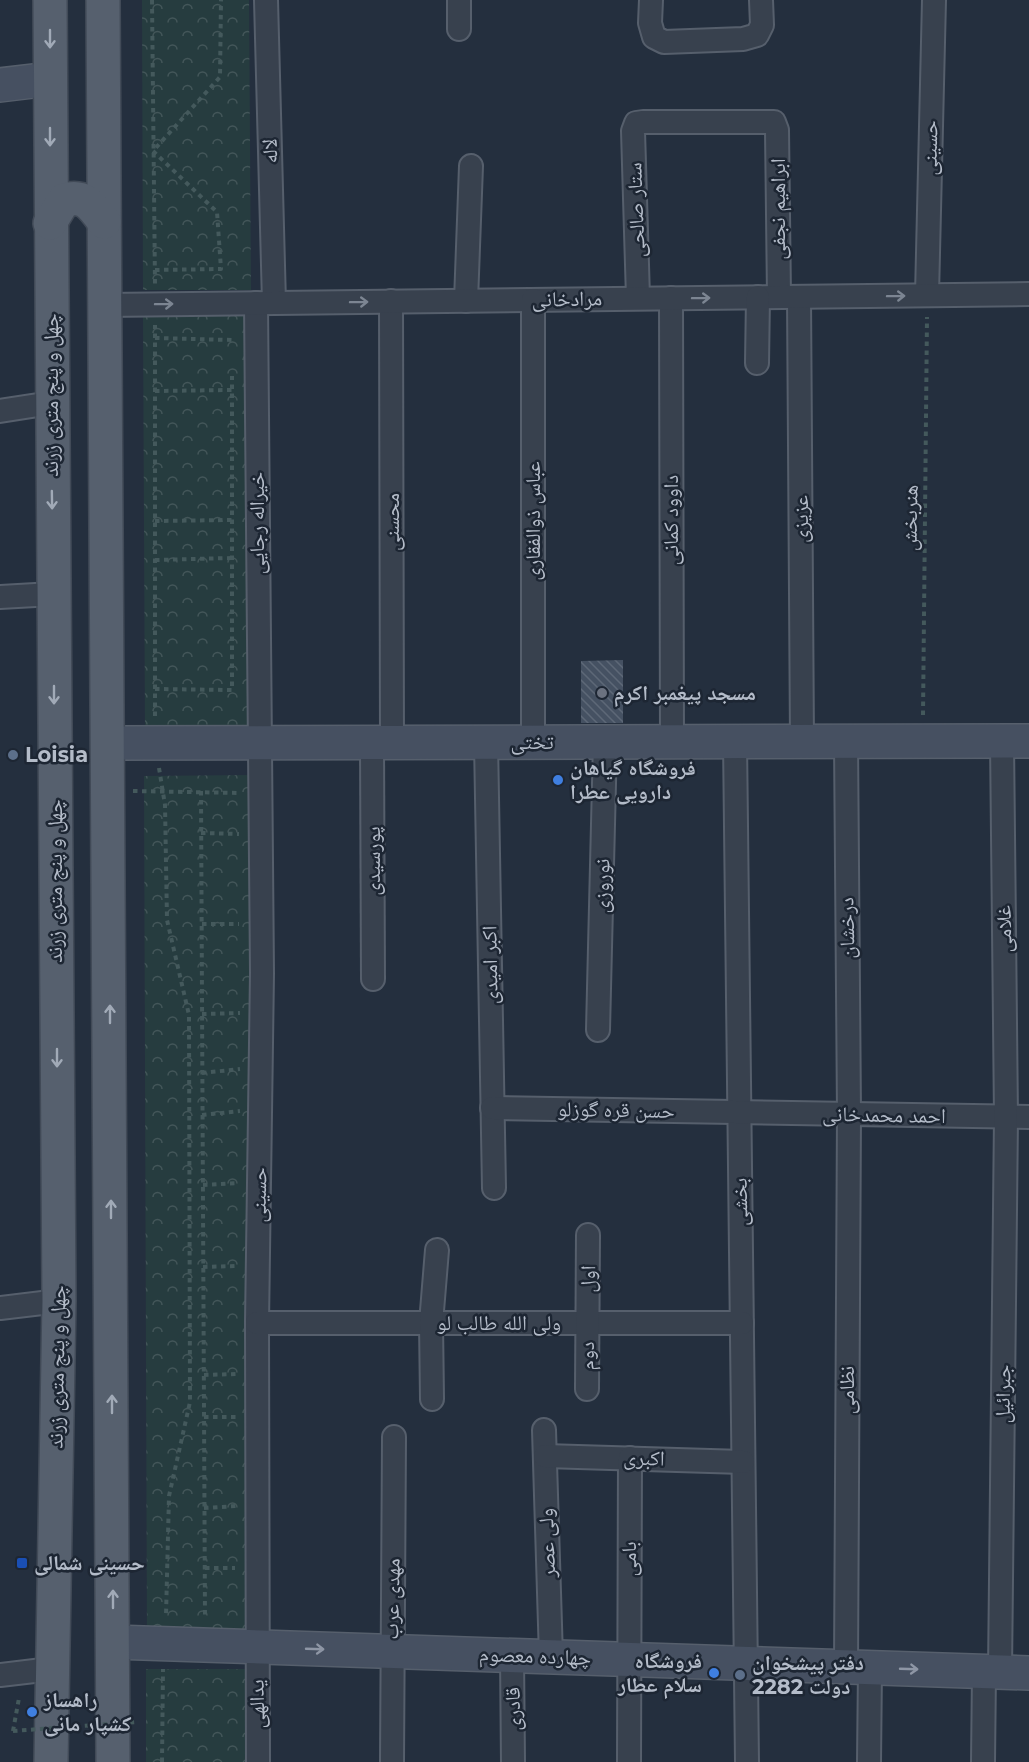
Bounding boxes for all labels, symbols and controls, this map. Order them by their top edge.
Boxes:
one-way arrow [44,29,56,49]
street label: حسینی [917,120,943,176]
one-way arrow [44,127,56,147]
street label: لاله [257,138,282,164]
street label: ابراهیم نجفی [765,158,792,260]
street label: ستار صالحی [621,162,651,258]
street label: مرادخانی [531,285,603,313]
one-way arrow [885,290,905,302]
one-way arrow [690,292,710,304]
one-way arrow [348,296,368,308]
one-way arrow [153,298,173,310]
street label: چهل و پنج متری زرند [38,313,64,477]
street label: عباس ذوالفقاری [520,461,546,581]
street label: خیراله رجایی [244,472,270,574]
street label: داوود کمانی [658,475,684,565]
street label: هنربخش [896,485,924,551]
one-way arrow [46,490,58,510]
street label: محسنی [379,493,405,551]
street label: عزیزی [788,495,813,543]
place label: مسجد پیغمبر اکرم [614,680,756,707]
one-way arrow [48,685,60,705]
marker: مسجد پیغمبر اکرم [595,686,609,700]
street label: تختی [510,729,554,755]
place label: Loisia [25,742,88,767]
marker: Loisia [6,748,20,762]
place label: فروشگاه گیاهان دارویی عطرا [570,755,696,805]
marker: فروشگاه گیاهان دارویی عطرا [551,773,565,787]
street label: چهل و پنج متری زرند [42,799,68,963]
street label: پورسیدی [360,826,385,896]
street label: نوروزی [589,858,614,914]
street label: درخشان [833,897,860,959]
street label: غلامی [991,905,1017,953]
street label: اکبر امیدی [476,925,503,1005]
one-way arrow [104,1004,116,1024]
one-way arrow [51,1048,63,1068]
street label: حسن قره گوزلو [557,1096,675,1124]
street label: احمد محمدخانی [822,1101,946,1129]
street label: حسینی [246,1167,272,1223]
street label: بخشی [727,1178,753,1226]
one-way arrow [105,1199,117,1219]
street label: اول [575,1265,600,1293]
street label: چهل و پنج متری زرند [43,1285,71,1449]
street label: ولی الله طالب لو [437,1310,561,1336]
street label: دوم [574,1342,601,1370]
street label: جبرائیل [989,1364,1017,1424]
street label: نظامی [834,1366,860,1414]
one-way arrow [106,1394,118,1414]
street label: اکبری [623,1444,665,1471]
street label: ولی عصر [533,1508,561,1579]
street label: بامی [616,1541,642,1577]
place label: حسینی شمالی [34,1550,145,1576]
marker: حسینی شمالی [15,1556,29,1570]
street label: مهدی عرب [378,1558,405,1640]
one-way arrow [107,1589,119,1609]
street label: چهارده معصوم [478,1641,592,1672]
one-way arrow [304,1643,324,1654]
place label: فروشگاه سلام عطار [617,1648,702,1699]
place label: دفتر پیشخوان دولت 2282 [752,1650,864,1699]
one-way arrow [898,1663,918,1675]
marker: فروشگاه سلام عطار [707,1666,721,1680]
marker: دفتر پیشخوان دولت 2282 [733,1668,747,1682]
street label: یدالهی [244,1679,270,1729]
place label: راهساز کشپار مانی [43,1687,132,1737]
street label: قادری [500,1687,525,1731]
marker: راهساز کشپار مانی [25,1705,39,1719]

